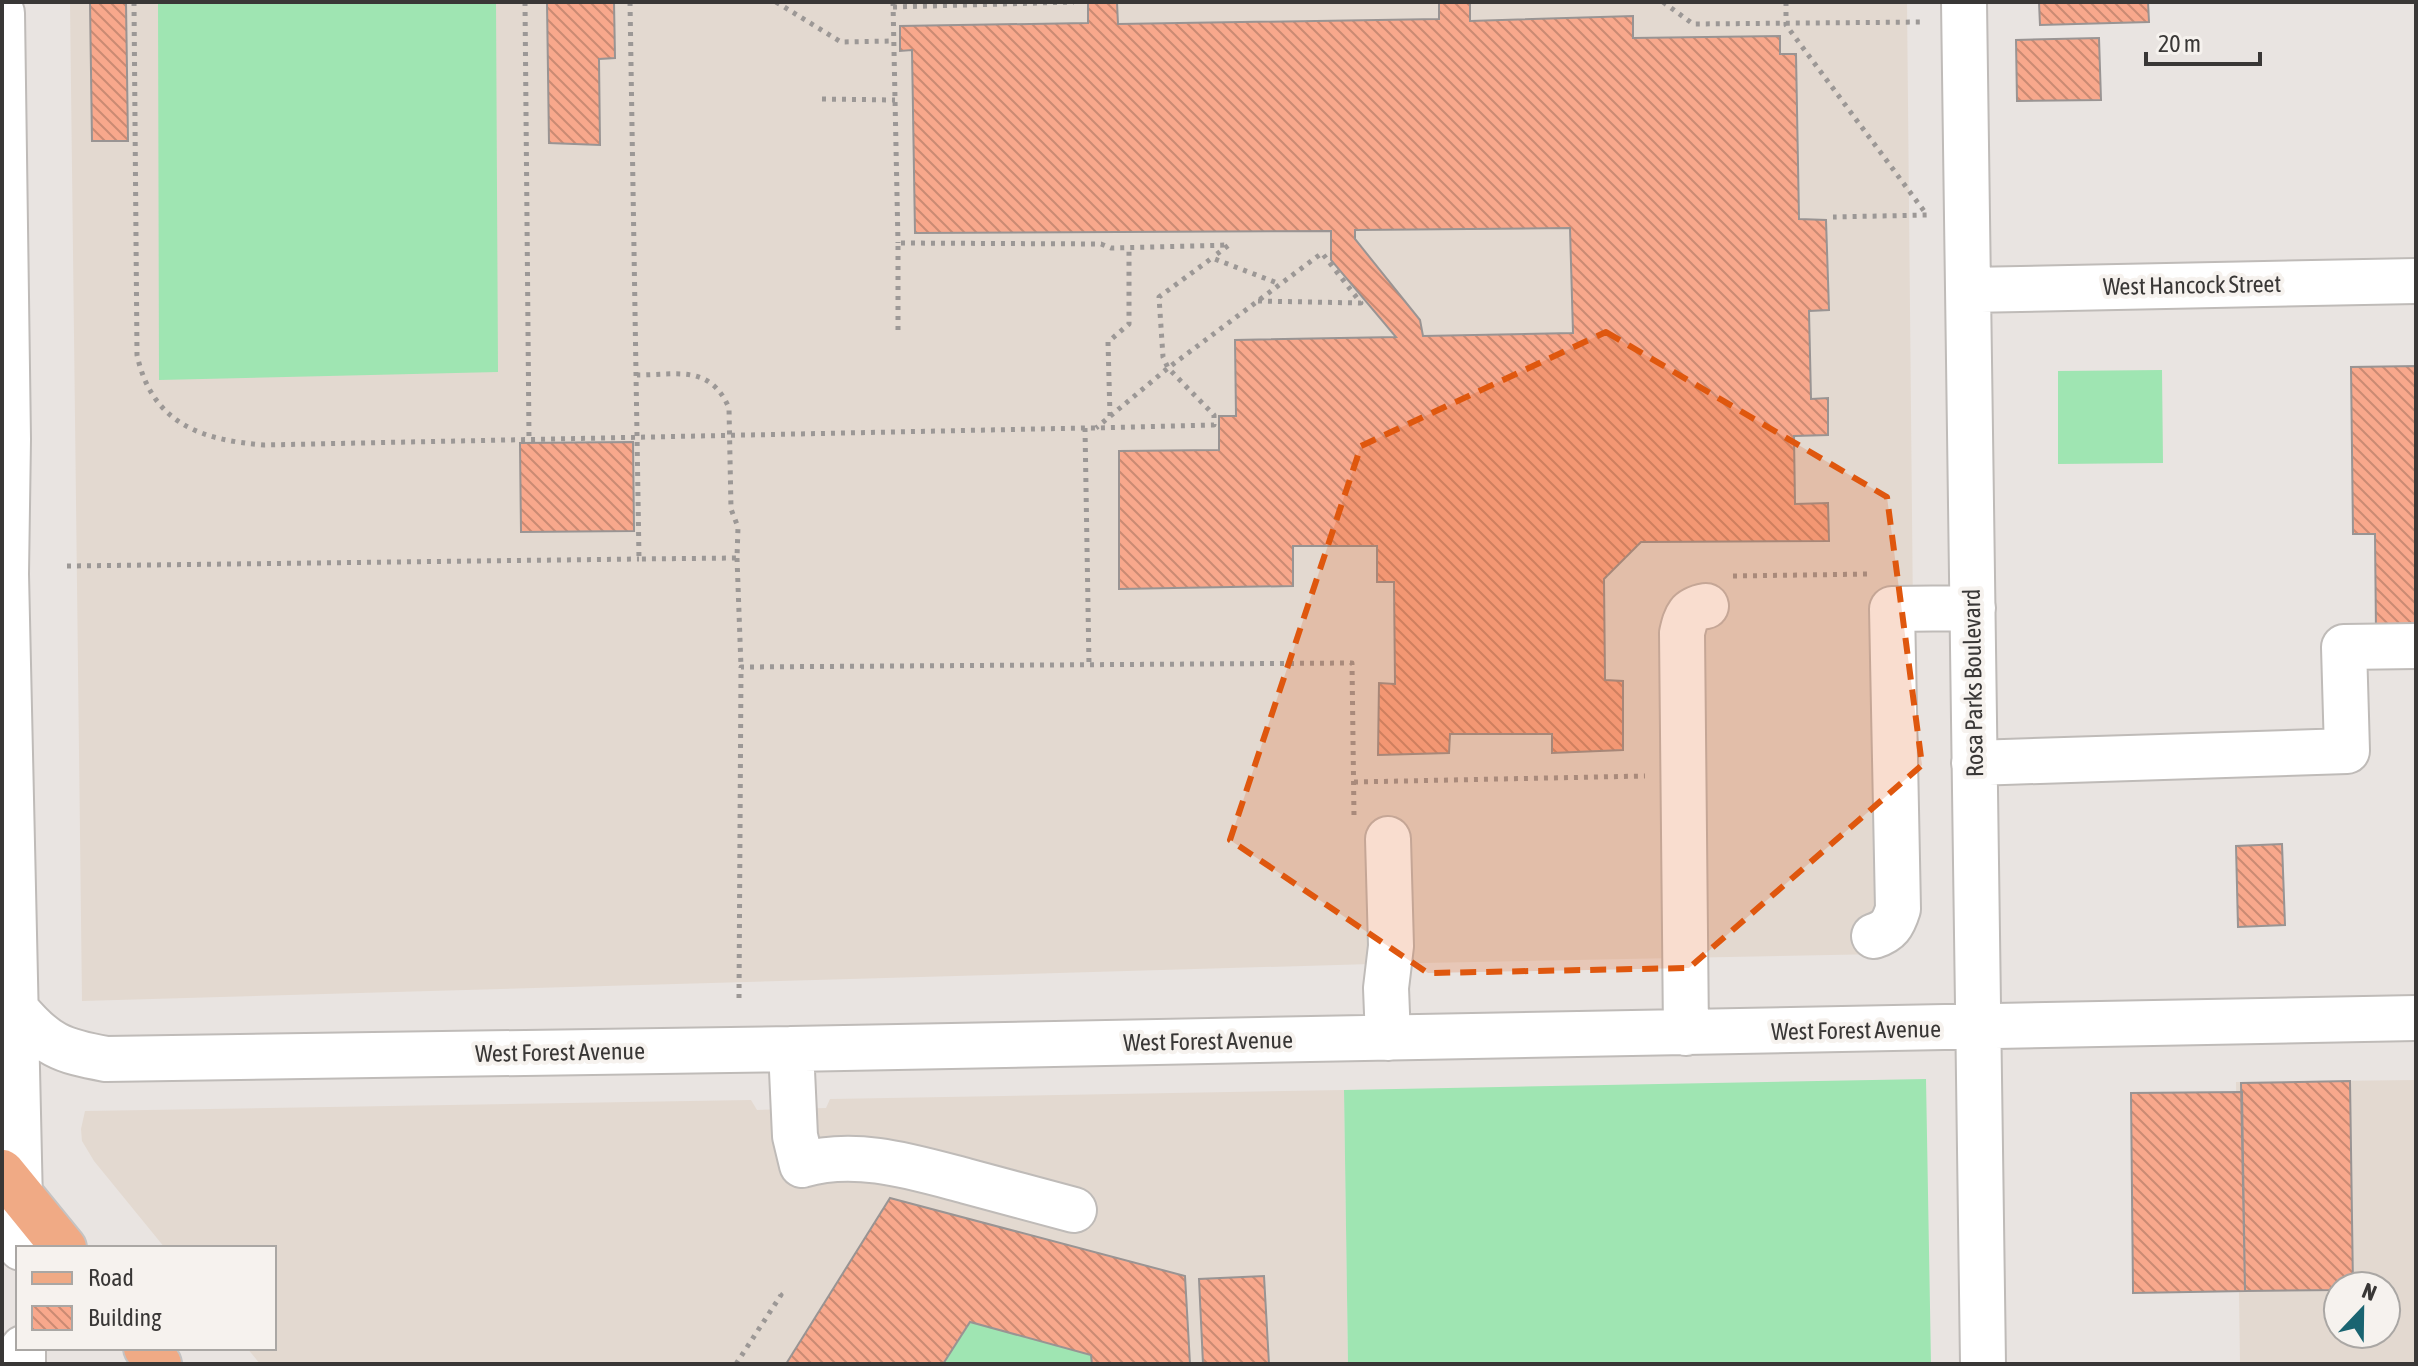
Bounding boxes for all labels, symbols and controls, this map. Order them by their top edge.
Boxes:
scale bar [2146,16,2260,66]
text: 20 m [2158,30,2201,57]
street label: West Hancock Street [2103,270,2282,300]
street label: Rosa Parks Boulevard [1958,589,1988,777]
street label: West Forest Avenue [1771,1015,1941,1045]
street label: West Forest Avenue [1123,1026,1293,1056]
street label: West Forest Avenue [475,1037,645,1067]
legend [16,1246,276,1350]
text: Road [88,1264,134,1291]
north arrow [2322,1270,2402,1350]
text: N [2359,1277,2380,1306]
text: Building [88,1304,162,1331]

